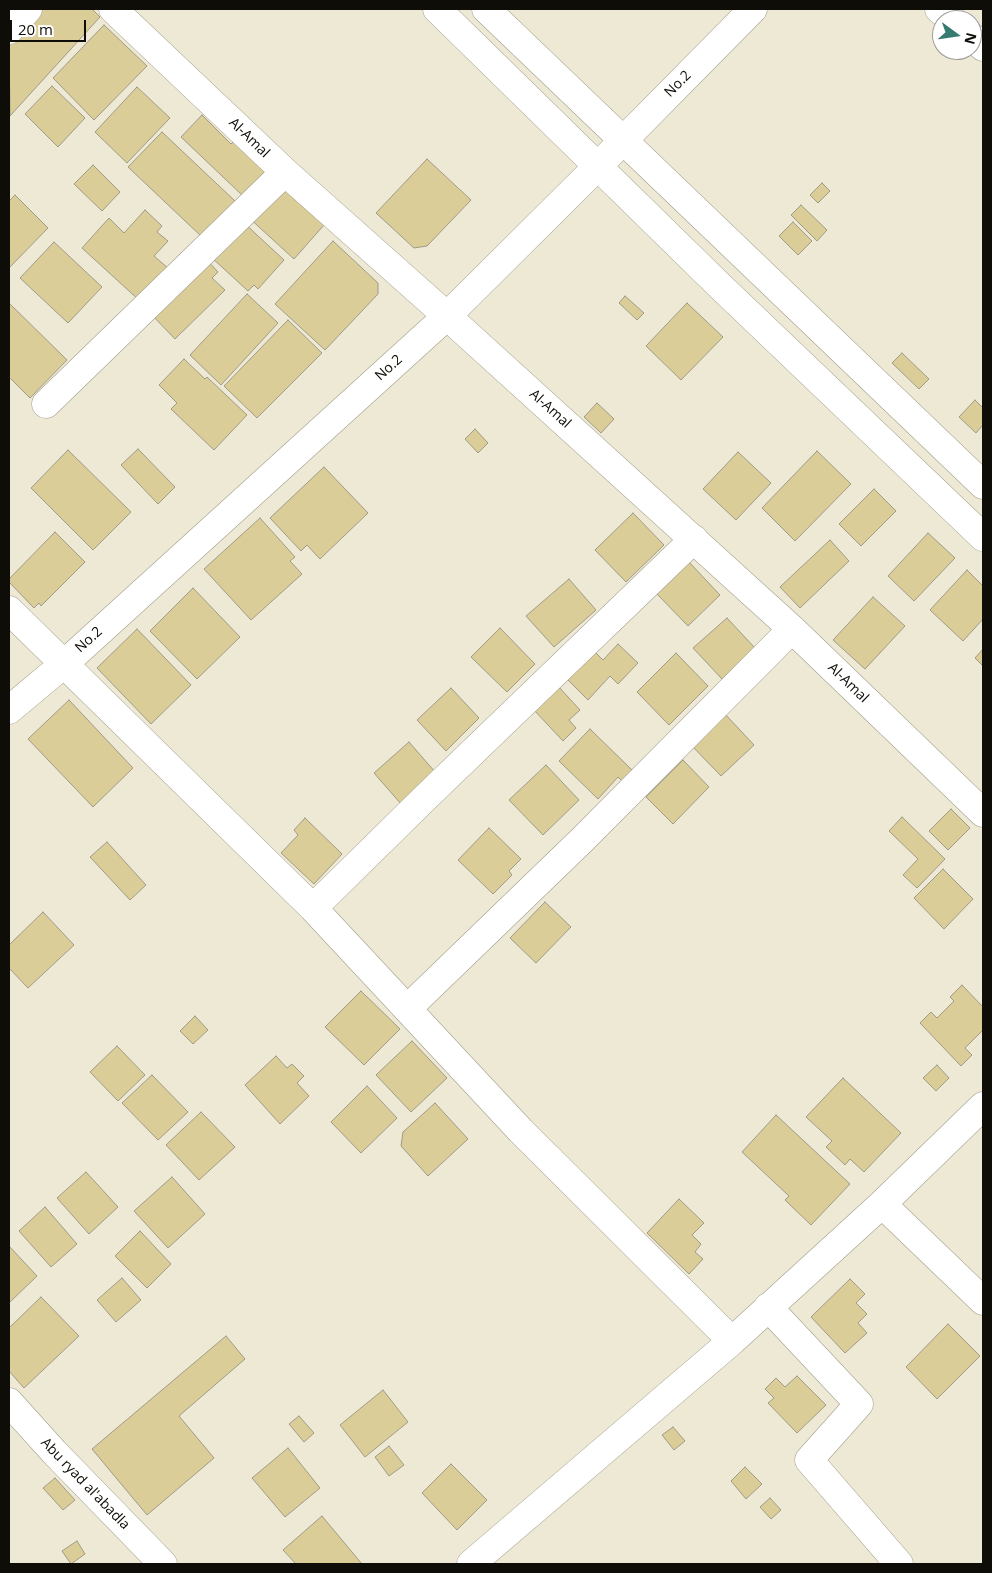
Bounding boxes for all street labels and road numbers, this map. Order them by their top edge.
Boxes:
street label: No.2 [661,67,695,101]
street label: Al-Amal [225,115,273,161]
street label: No.2 [372,352,406,384]
street label: Al-Amal [526,386,574,432]
street label: No.2 [72,624,106,656]
street label: Al-Amal [824,660,872,706]
street label: Abu ryad al'abadla [37,1435,133,1533]

